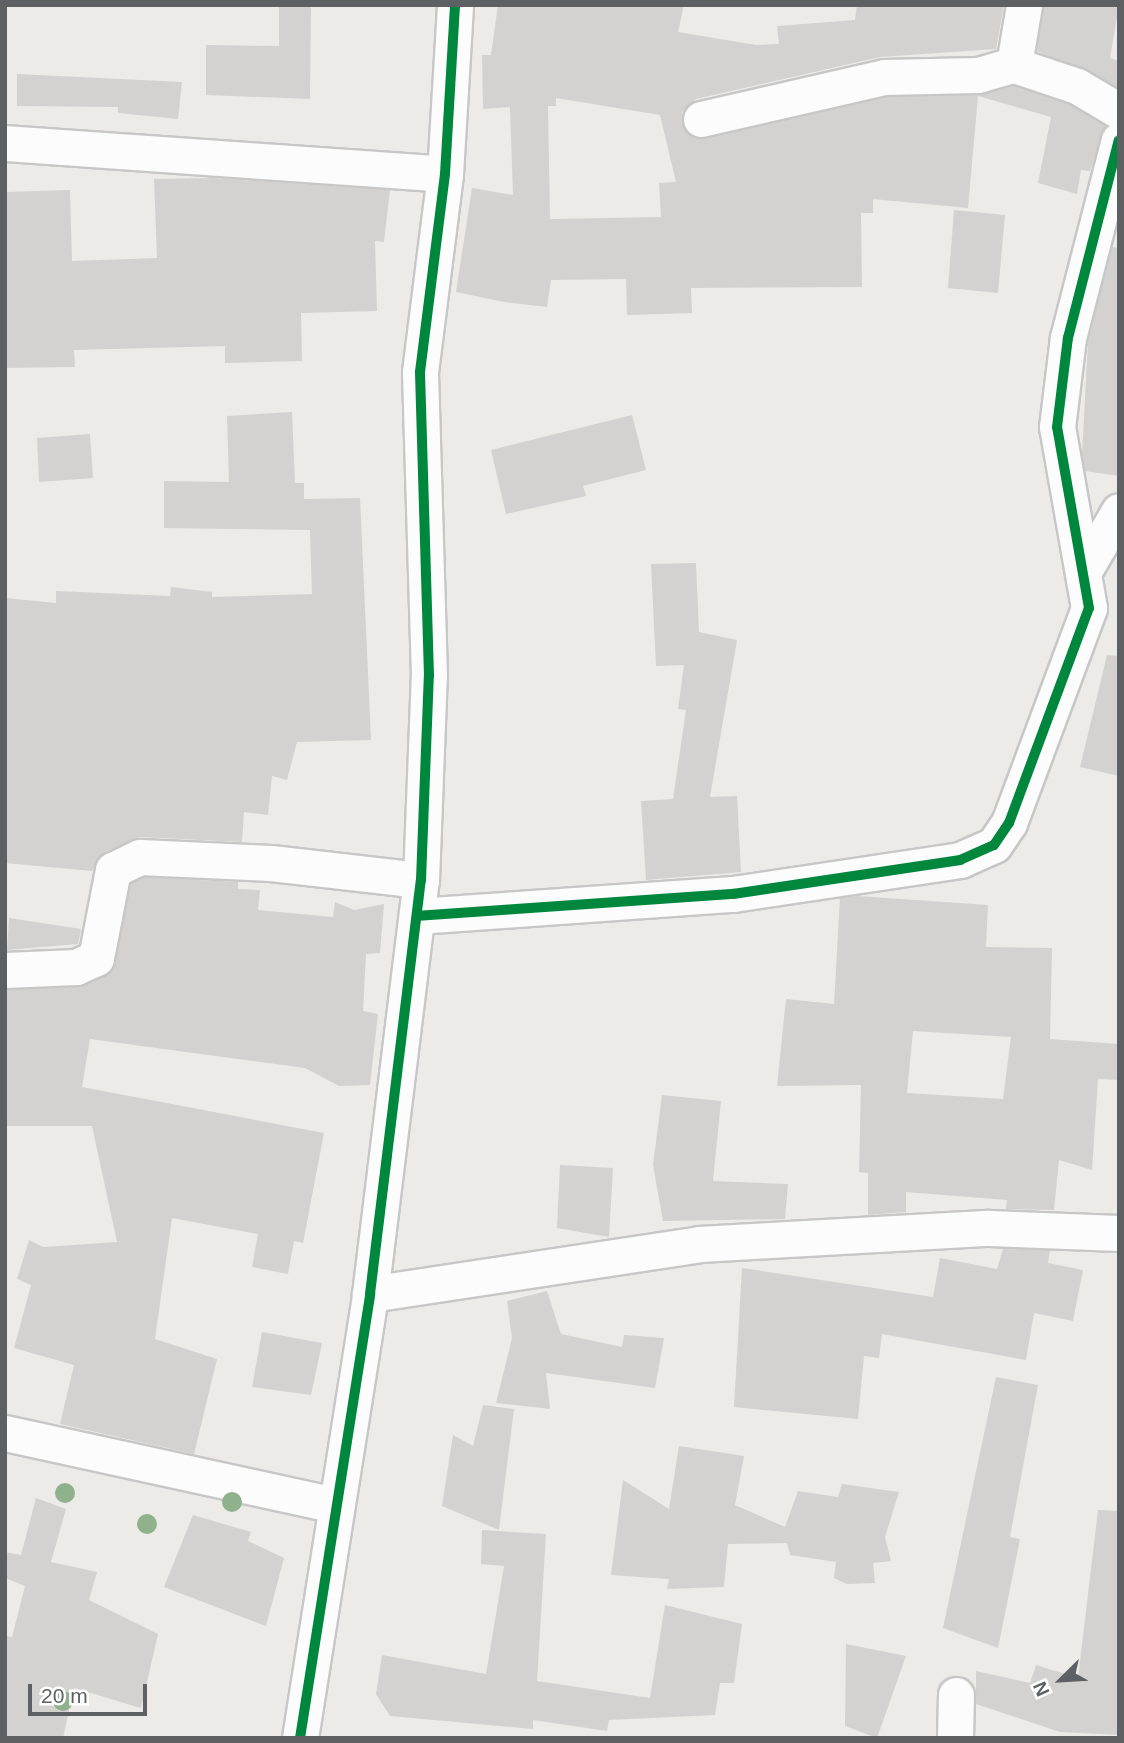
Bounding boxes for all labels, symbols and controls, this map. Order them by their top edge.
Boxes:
north arrow [1026,1645,1096,1715]
scale bar [32,1670,150,1714]
text: N [1029,1678,1054,1699]
text: 20 m [41,1684,88,1707]

